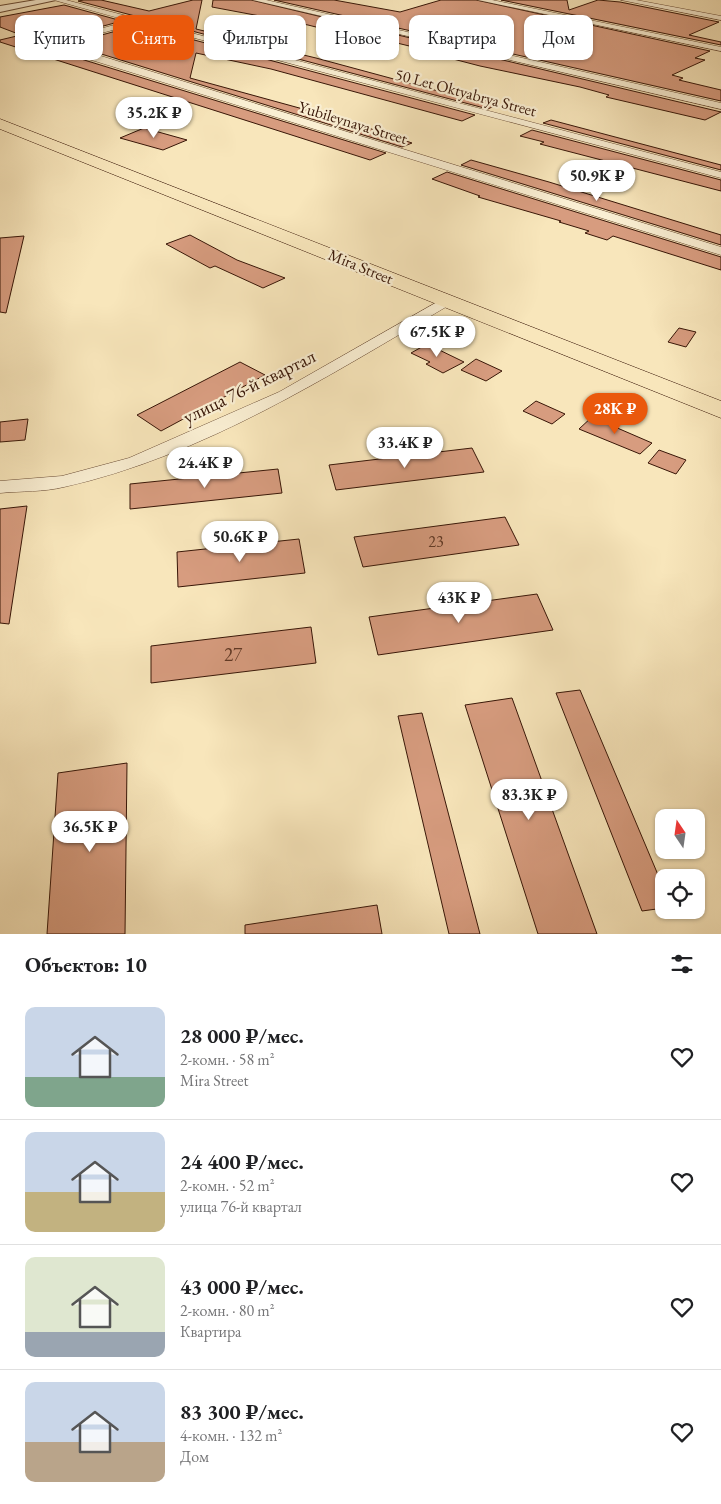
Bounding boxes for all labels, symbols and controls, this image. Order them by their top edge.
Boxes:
chip: Купить [15,15,103,60]
chip: Снять [113,15,194,60]
chip: Фильтры [204,15,306,60]
chip: Новое [316,15,399,60]
chip: Квартира [409,15,514,60]
chip: Дом [524,15,593,60]
street label: 50 Let Oktyabrya Street [393,64,539,121]
pin: 35.2K ₽ [108,96,200,139]
street label: Yubileynaya Street [296,96,410,149]
text: 35.2K ₽ [126,102,182,123]
pin: 50.9K ₽ [551,160,643,202]
text: 50.9K ₽ [569,165,625,186]
street label: Mira Street [325,244,396,289]
pin: 67.5K ₽ [391,316,483,358]
text: 67.5K ₽ [409,321,465,342]
street label: улица 76-й квартал [179,344,320,429]
pin: 28K ₽ [580,392,650,435]
text: 28K ₽ [594,398,636,419]
pin: 33.4K ₽ [359,426,451,469]
text: 33.4K ₽ [377,432,433,453]
pin: 24.4K ₽ [159,446,251,489]
text: 24.4K ₽ [177,452,233,473]
pin: 50.6K ₽ [194,520,286,563]
text: 50.6K ₽ [212,526,268,547]
house number: 23 [428,531,444,552]
pin: 43K ₽ [424,582,494,624]
text: 43K ₽ [438,587,480,608]
house number: 27 [224,642,243,667]
pin: 83.3K ₽ [483,778,575,821]
text: 83.3K ₽ [501,784,557,805]
north arrow [655,809,705,859]
map controls [655,809,705,919]
pin: 36.5K ₽ [44,810,136,853]
text: 36.5K ₽ [62,816,118,837]
button: locate [655,869,705,919]
icon: filters [668,950,696,978]
text: Объектов: 10 [25,951,147,978]
text: 28 000 ₽/мес. [180,1022,304,1049]
icon: home [65,1027,125,1087]
icon: heart [668,1043,696,1071]
text: 2-комн. · 58 m² [180,1049,275,1070]
text: Mira Street [180,1070,248,1091]
text: 24 400 ₽/мес. [180,1148,304,1175]
icon: home [65,1152,125,1212]
icon: heart [668,1168,696,1196]
text: 2-комн. · 52 m² [180,1175,275,1196]
text: улица 76-й квартал [180,1196,302,1217]
text: 43 000 ₽/мес. [180,1273,304,1300]
icon: home [65,1277,125,1337]
icon: heart [668,1293,696,1321]
text: 2-комн. · 80 m² [180,1300,275,1321]
text: Квартира [180,1321,241,1342]
text: 83 300 ₽/мес. [180,1398,304,1425]
icon: home [65,1402,125,1462]
icon: heart [668,1418,696,1446]
text: 4-комн. · 132 m² [180,1425,282,1446]
text: Дом [180,1446,209,1467]

